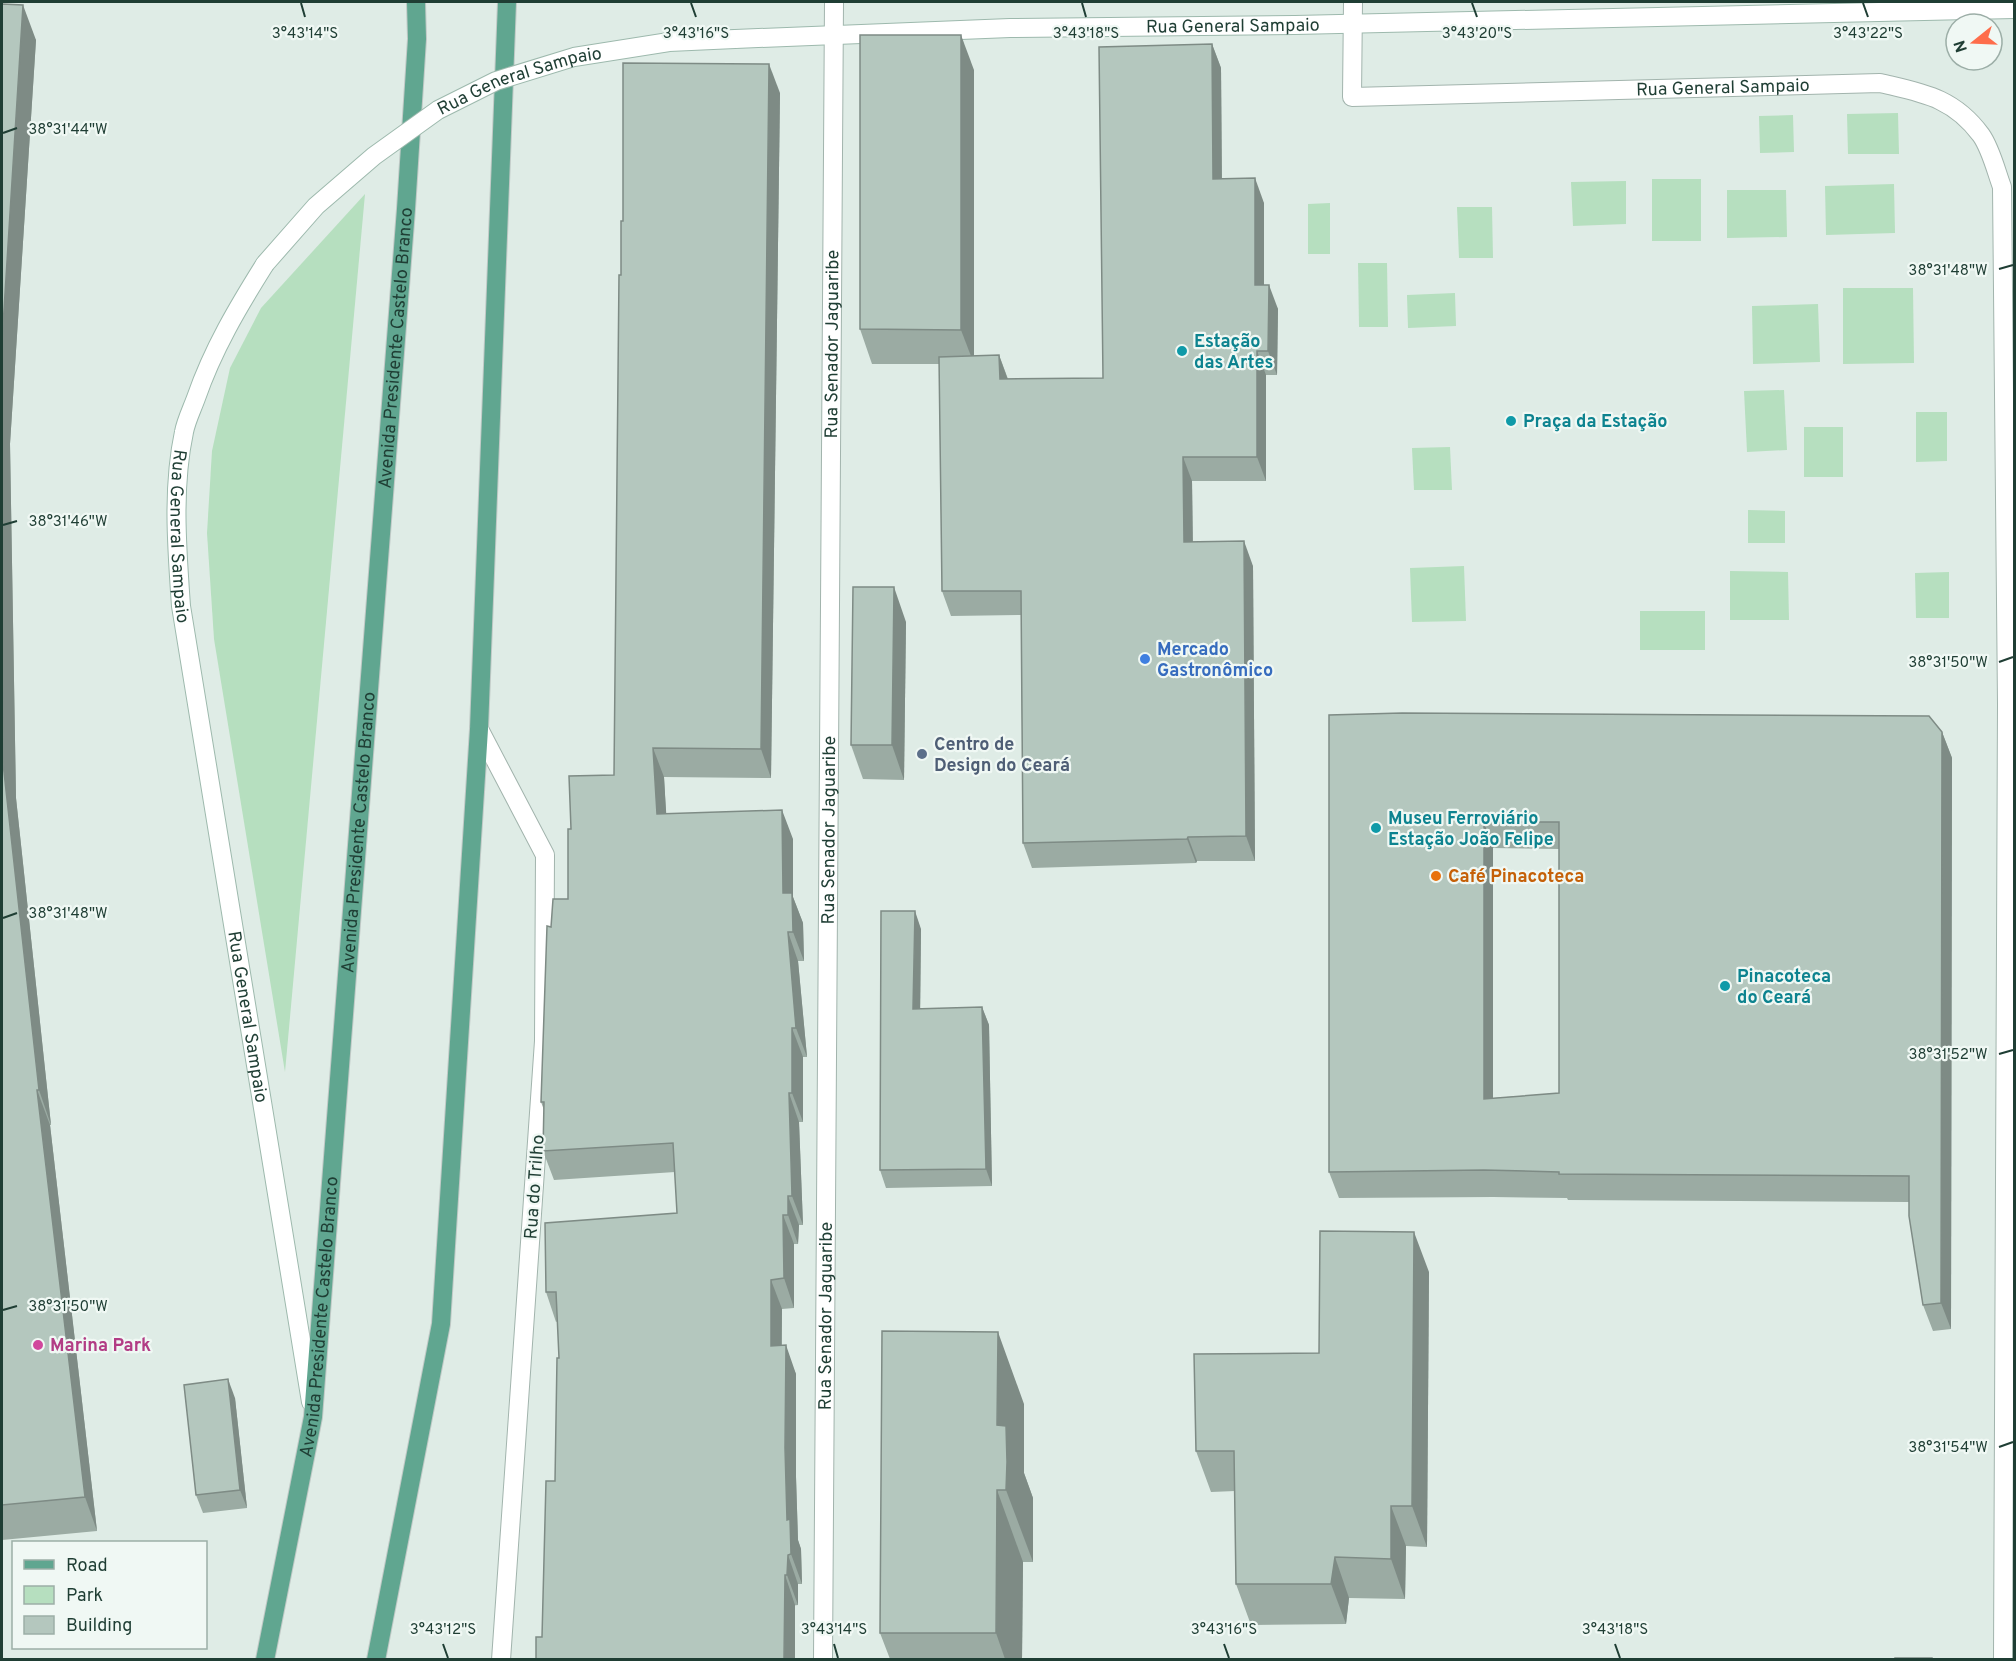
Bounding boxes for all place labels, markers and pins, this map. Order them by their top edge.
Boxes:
place label: Estação das Artes [1194,331,1273,375]
marker: Estação das Artes [1175,344,1189,358]
place label: Praça da Estação [1523,411,1667,434]
marker: Praça da Estação [1504,414,1518,428]
place label: Mercado Gastronômico [1157,639,1273,683]
marker: Mercado Gastronômico [1138,652,1152,666]
place label: Centro de Design do Ceará [934,734,1070,778]
marker: Centro de Design do Ceará [915,747,929,761]
place label: Museu Ferroviário Estação João Felipe [1388,808,1554,852]
marker: Museu Ferroviário Estação João Felipe [1369,821,1383,835]
place label: Café Pinacoteca [1448,866,1584,889]
marker: Café Pinacoteca [1429,869,1443,883]
place label: Pinacoteca do Ceará [1737,966,1831,1010]
marker: Pinacoteca do Ceará [1718,979,1732,993]
place label: Marina Park [50,1335,151,1358]
marker: Marina Park [31,1338,45,1352]

